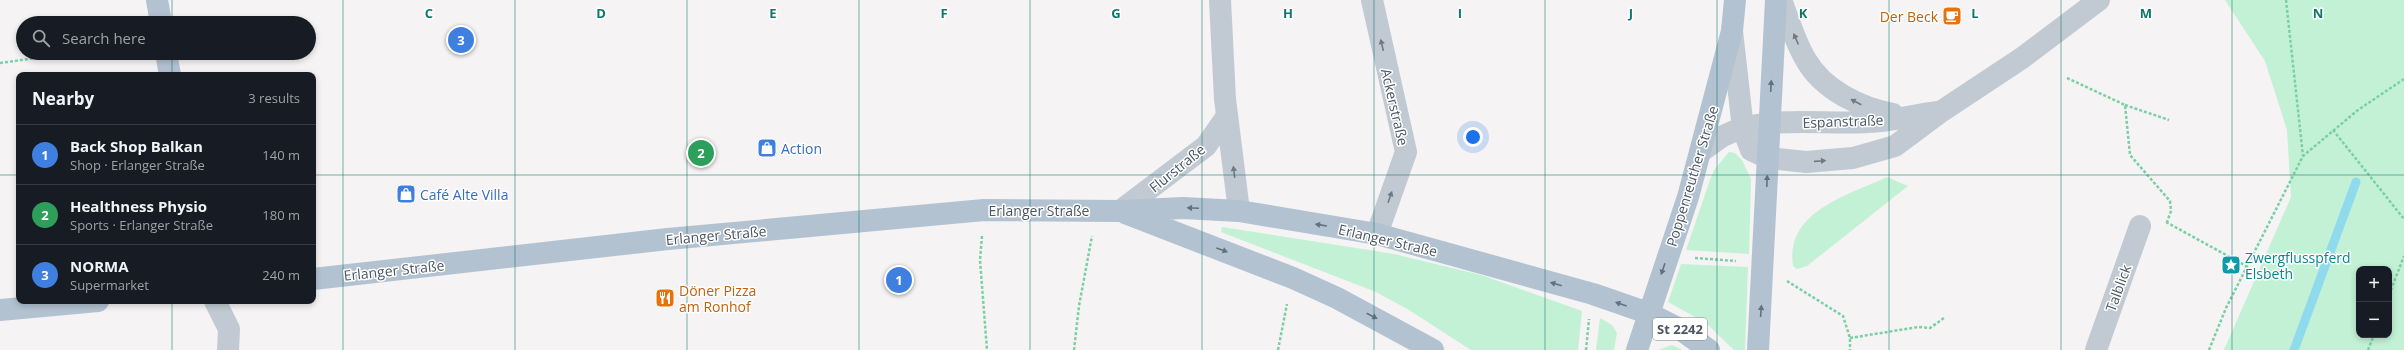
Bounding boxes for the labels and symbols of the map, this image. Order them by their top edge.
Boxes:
text: C [425,4,433,22]
text: D [596,4,606,22]
text: E [769,4,777,22]
text: F [940,4,948,22]
text: G [1111,4,1121,22]
text: H [1283,4,1293,22]
text: I [1458,4,1462,22]
text: J [1628,4,1633,22]
text: K [1799,4,1808,22]
text: L [1971,4,1979,22]
text: M [2140,4,2152,22]
text: N [2313,4,2323,22]
cafe icon: Der Beck [1941,5,1963,27]
place label: Der Beck [1880,7,1939,26]
pin: 3 [448,25,474,55]
one-way arrow [1793,32,1799,44]
one-way arrow [1378,38,1384,51]
street label: Ackerstraße [1377,67,1413,147]
one-way arrow [1768,79,1774,92]
one-way arrow [1850,99,1862,105]
street label: Poppenreuther Straße [1662,103,1722,249]
street label: Espanstraße [1802,110,1884,132]
your location [1463,127,1483,147]
shop icon: Action [756,137,778,159]
pin: 2 [688,138,714,168]
place label: Action [781,139,822,158]
street label: Flurstraße [1145,140,1209,196]
one-way arrow [1814,158,1826,164]
one-way arrow [1231,166,1237,178]
one-way arrow [1764,174,1770,187]
shop icon: Café Alte Villa [395,183,417,205]
place label: Café Alte Villa [420,185,508,204]
one-way arrow [1387,191,1393,203]
street label: Erlanger Straße [989,201,1090,220]
one-way arrow [1187,205,1199,212]
street label: Erlanger Straße [1337,219,1439,261]
street label: Erlanger Straße [665,221,767,249]
one-way arrow [1315,222,1328,228]
one-way arrow [1217,248,1229,254]
place label: Zwergflusspferd Elsbeth [2245,248,2351,283]
place icon: Zwergflusspferd Elsbeth [2220,254,2242,276]
street label: Erlanger Straße [343,255,445,285]
street label: Talblick [2101,261,2135,314]
one-way arrow [1660,263,1666,275]
pin: 1 [886,265,912,295]
place label: Döner Pizza am Ronhof [679,281,756,316]
one-way arrow [1550,281,1562,287]
restaurant icon: Döner Pizza am Ronhof [654,287,676,309]
one-way arrow [1614,300,1626,306]
one-way arrow [1758,305,1765,317]
one-way arrow [1366,313,1377,320]
road number: St 2242 [1653,318,1707,340]

